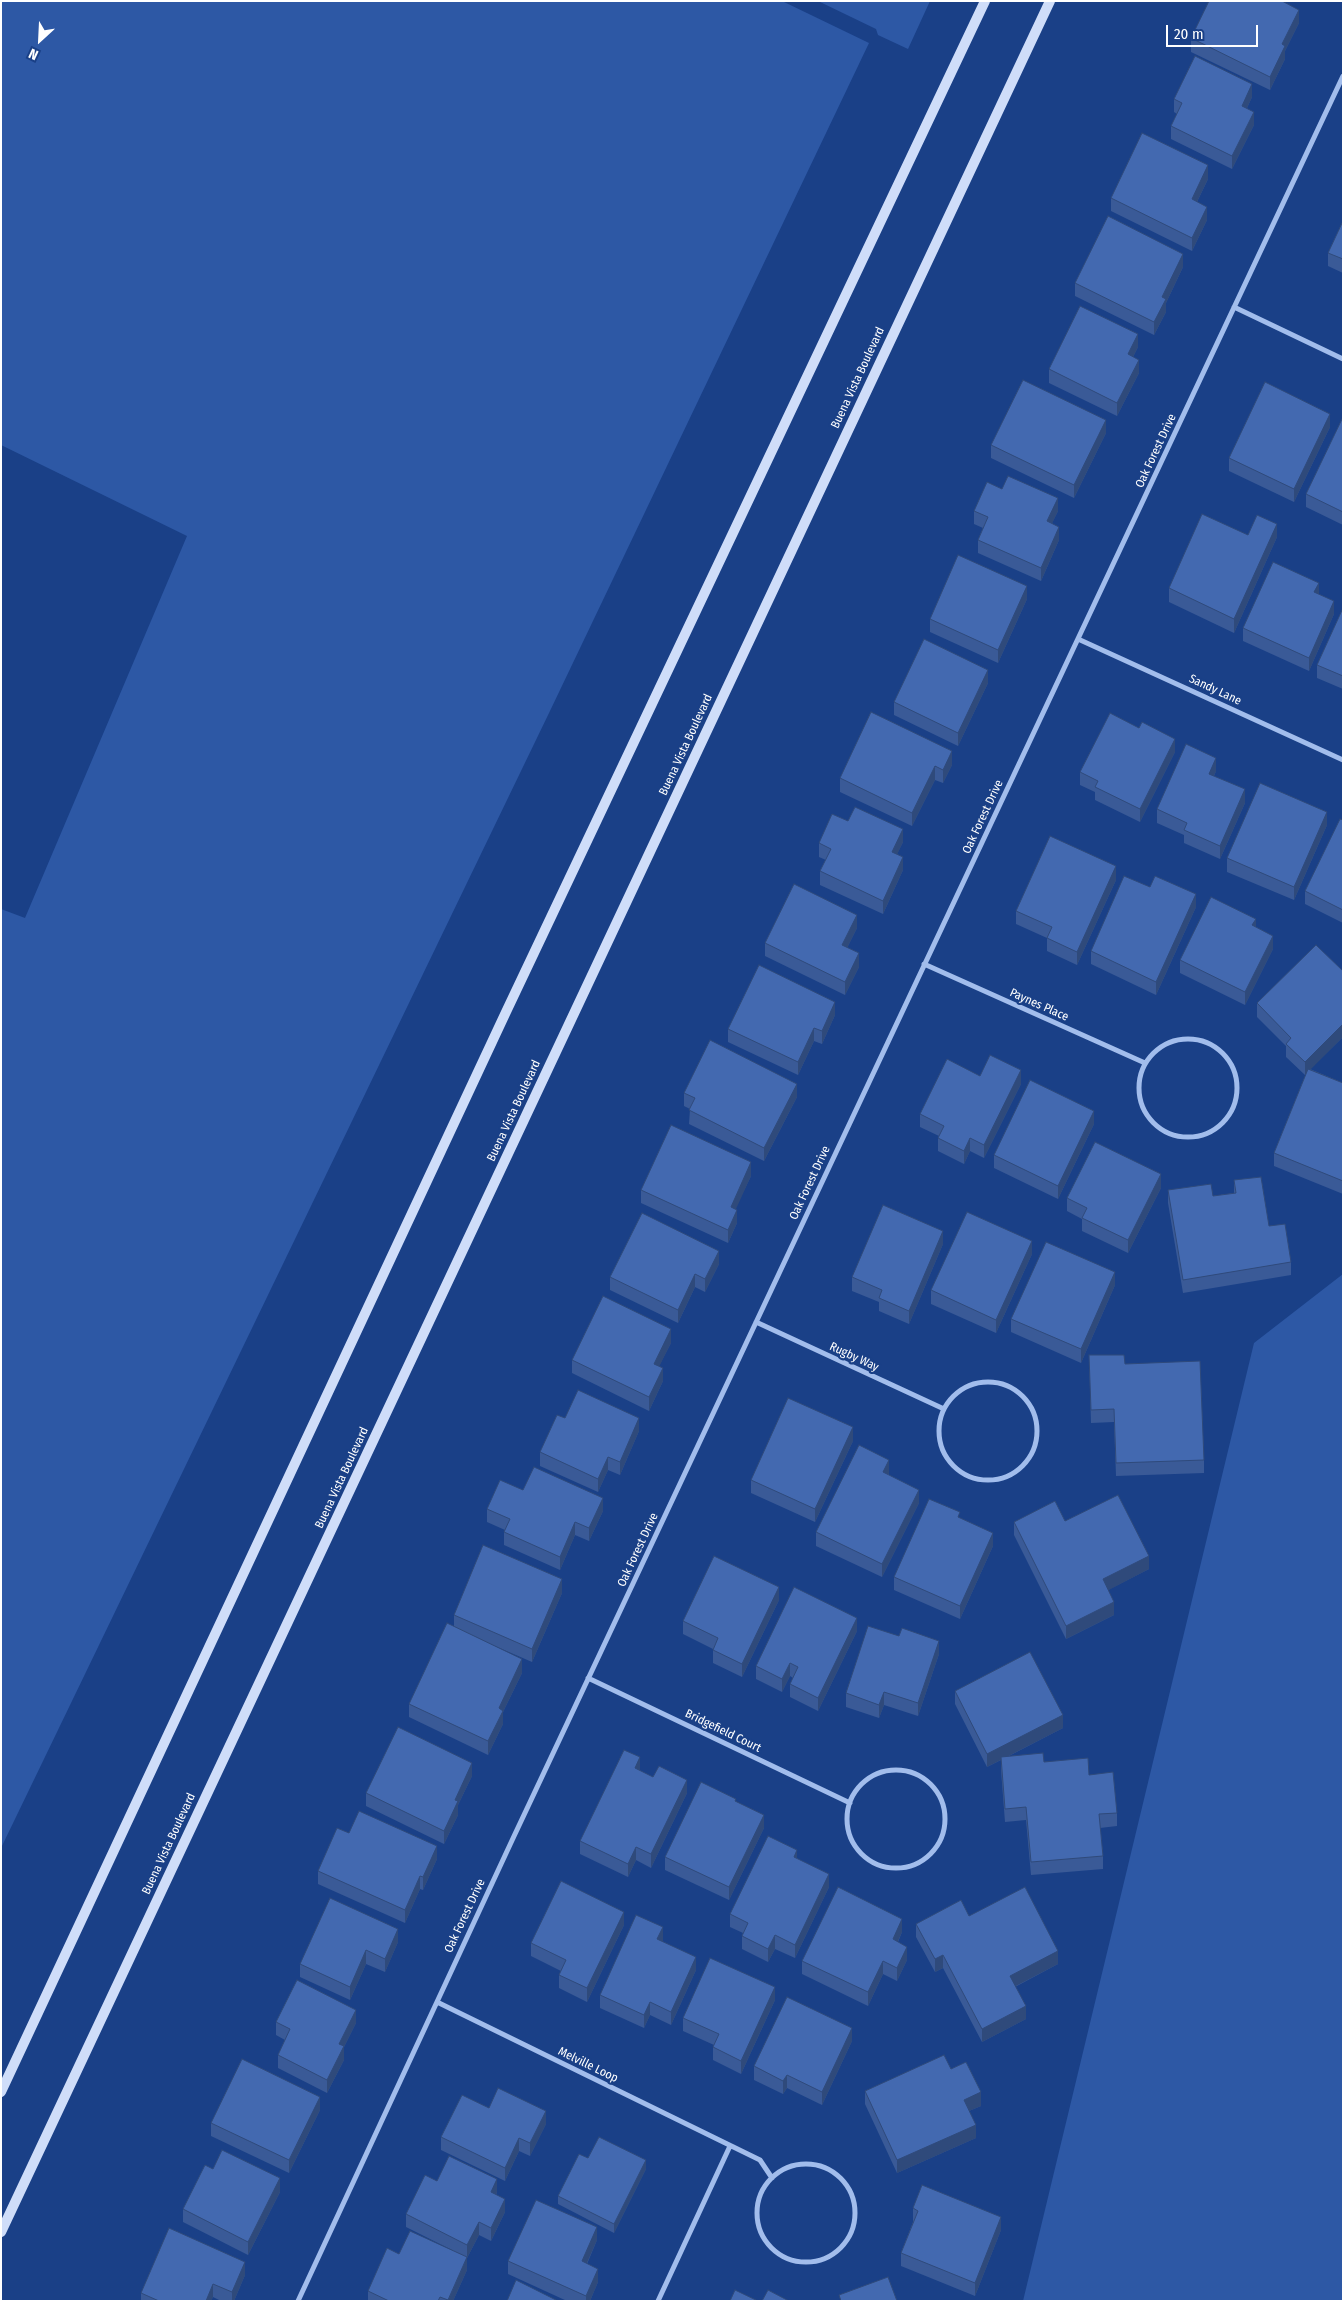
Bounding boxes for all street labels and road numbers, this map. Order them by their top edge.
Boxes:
street label: Buena Vista Boulevard [828,325,888,431]
street label: Oak Forest Drive [1133,412,1179,490]
street label: Sandy Lane [1187,672,1243,708]
street label: Buena Vista Boulevard [656,692,716,798]
street label: Oak Forest Drive [960,778,1006,856]
street label: Paynes Place [1007,986,1071,1024]
street label: Buena Vista Boulevard [484,1058,544,1164]
street label: Oak Forest Drive [787,1144,833,1222]
street label: Rugby Way [827,1339,881,1375]
street label: Buena Vista Boulevard [312,1425,372,1531]
street label: Oak Forest Drive [615,1511,661,1589]
street label: Bridgefield Court [683,1706,763,1756]
street label: Buena Vista Boulevard [139,1791,199,1897]
street label: Oak Forest Drive [442,1877,488,1955]
street label: Melville Loop [556,2044,620,2086]

